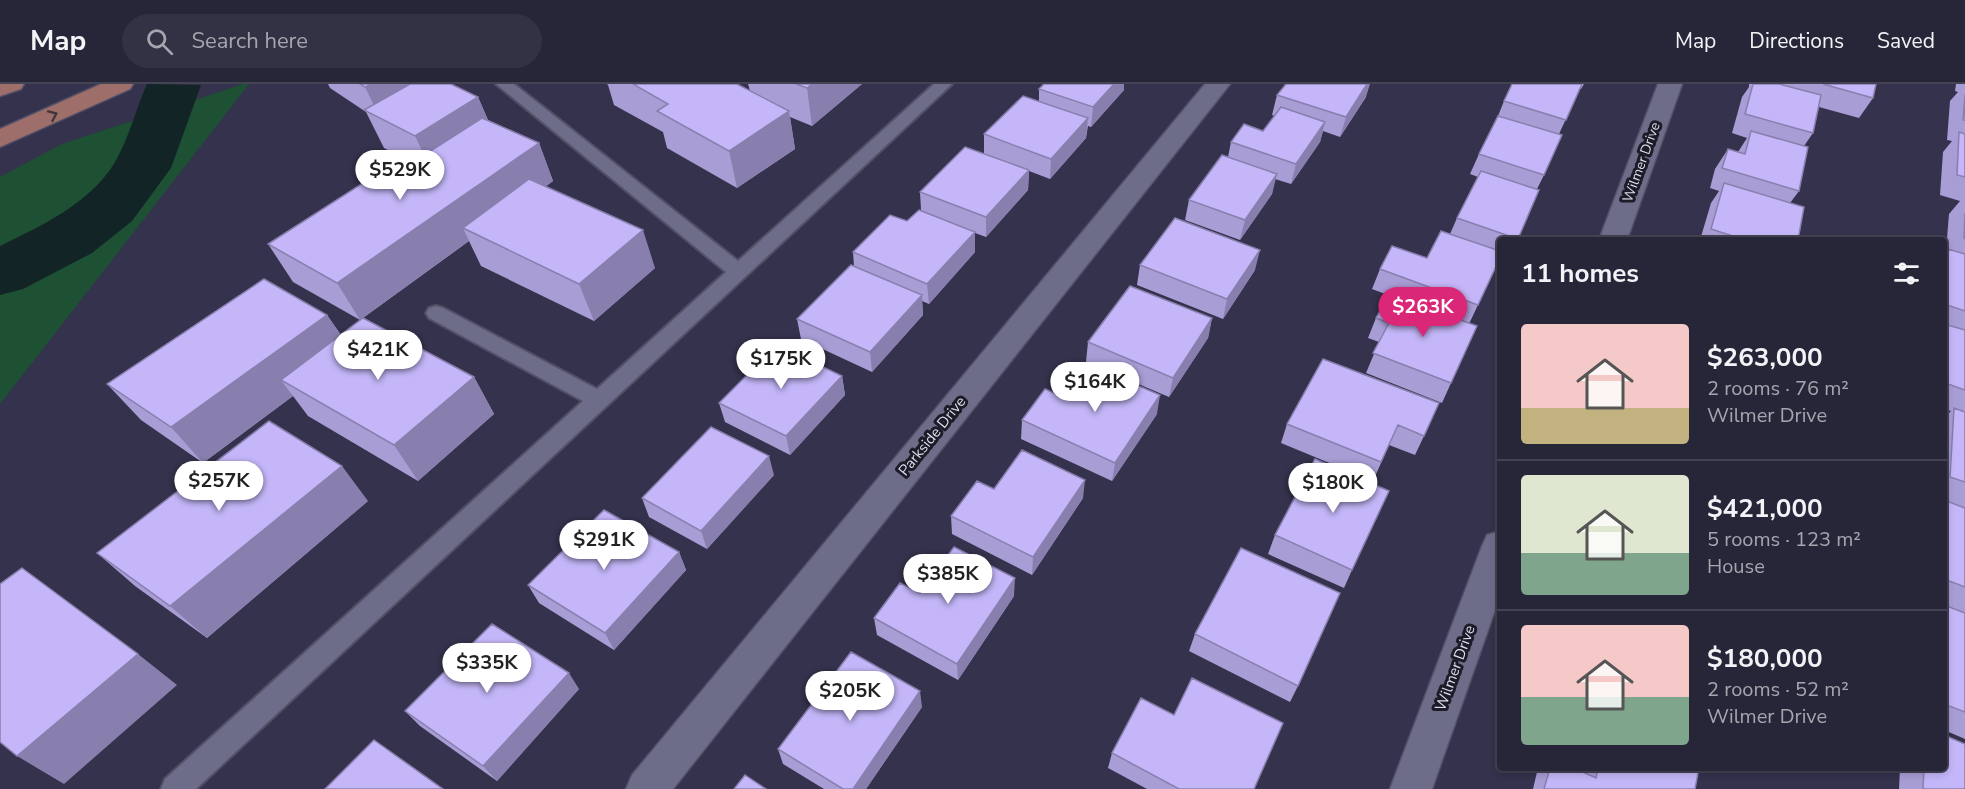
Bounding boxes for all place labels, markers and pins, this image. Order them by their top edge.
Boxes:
pin: $529K [358,150,442,201]
pin: $263K [1381,287,1465,338]
pin: $421K [336,330,420,381]
pin: $175K [739,339,823,390]
pin: $164K [1053,362,1137,413]
pin: $257K [177,461,261,512]
pin: $180K [1291,463,1375,514]
pin: $291K [562,520,646,571]
pin: $385K [906,554,990,605]
pin: $335K [445,643,529,694]
pin: $205K [808,671,892,722]

